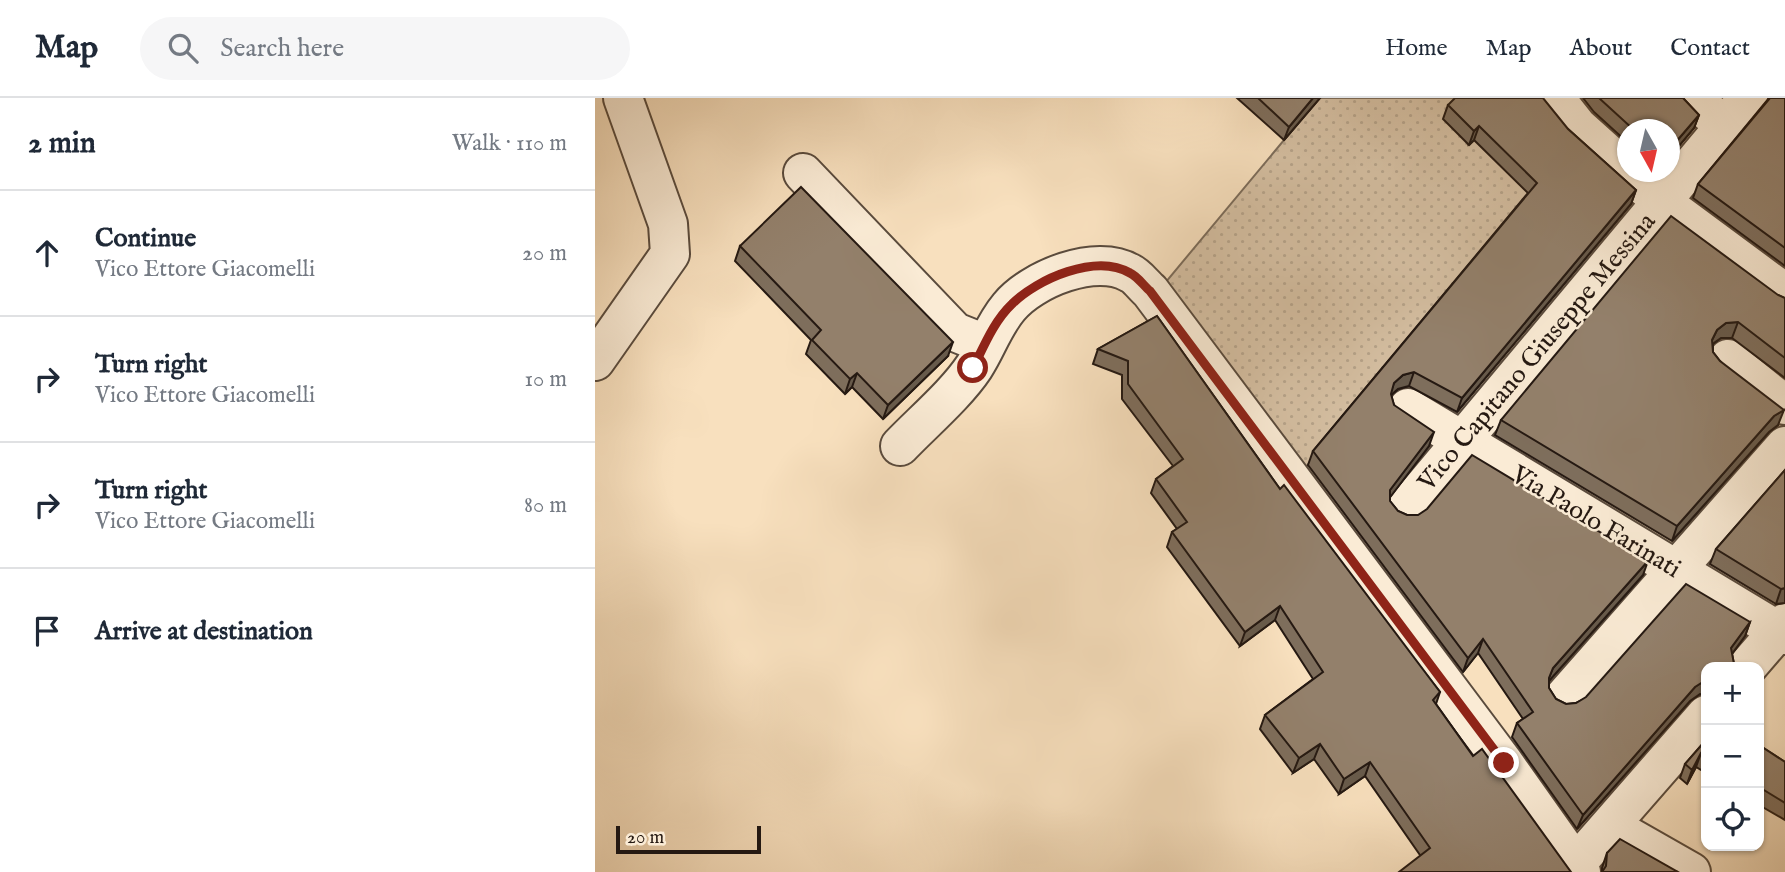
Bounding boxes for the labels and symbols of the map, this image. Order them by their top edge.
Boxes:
north arrow [1617,119,1680,182]
street label: Vico Capitano Giuseppe Messina [1410,205,1664,499]
route start [957,352,988,383]
street label: Via Paolo Farinati [1504,458,1687,586]
route end [1488,747,1519,778]
scale bar [616,823,761,855]

